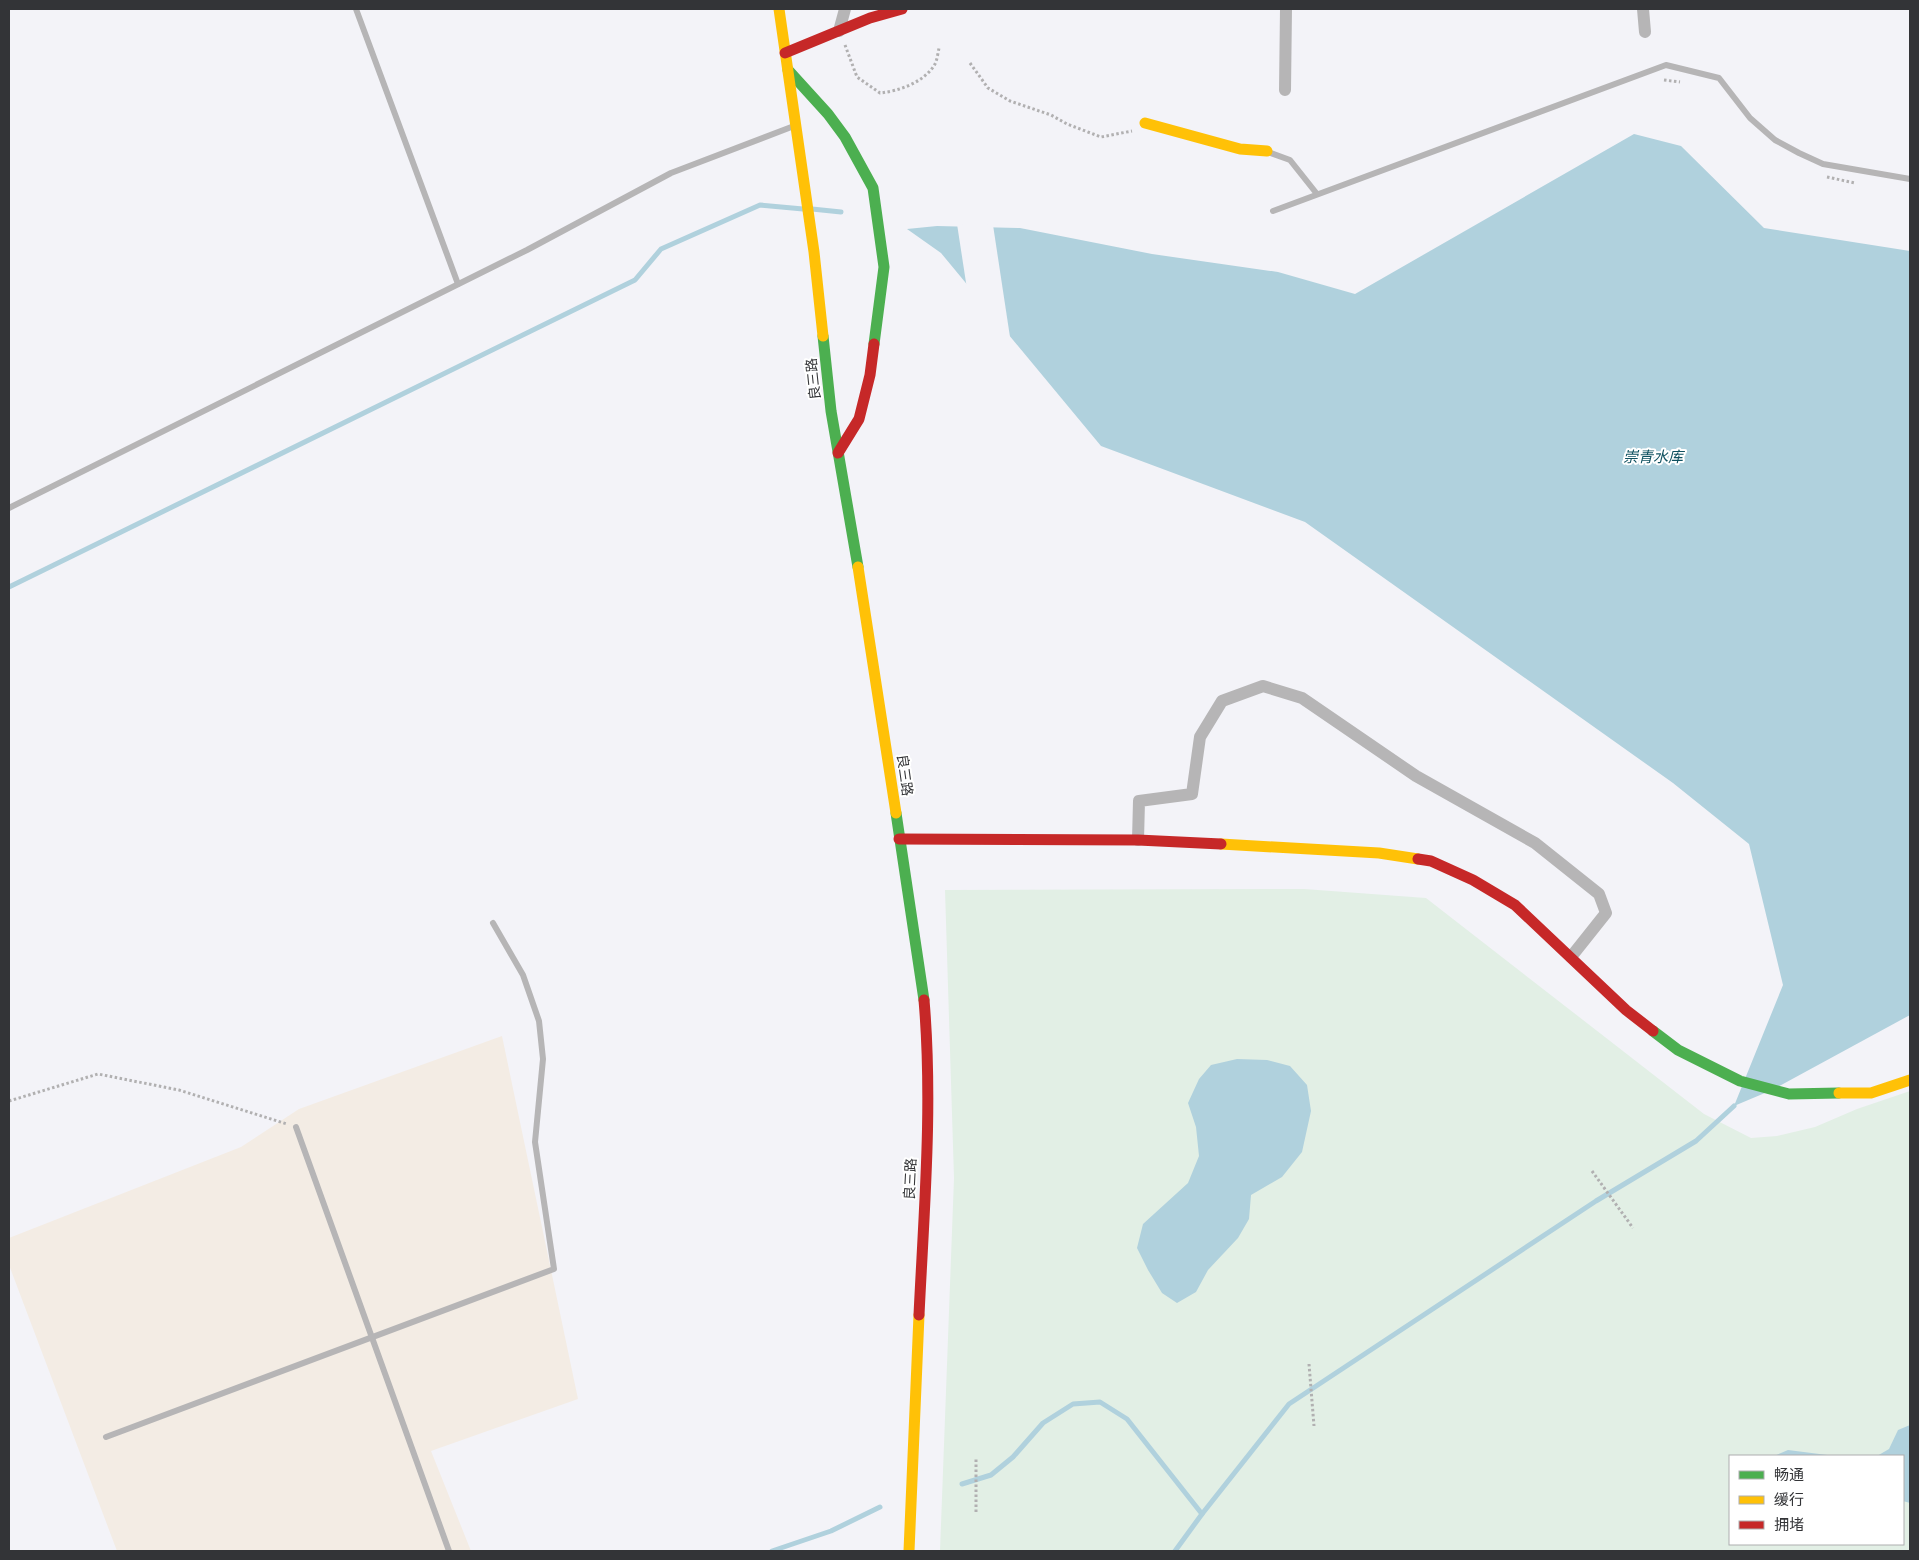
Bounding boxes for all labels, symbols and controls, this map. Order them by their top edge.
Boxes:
street label: 良三路 [802,357,824,401]
water label: 崇青水库 [1623,447,1686,466]
street label: 良三路 [893,753,917,797]
street label: 良三路 [900,1158,920,1200]
legend [1729,1455,1904,1545]
text: 畅通 [1774,1465,1804,1484]
text: 缓行 [1774,1490,1804,1509]
text: 拥堵 [1774,1515,1804,1534]

